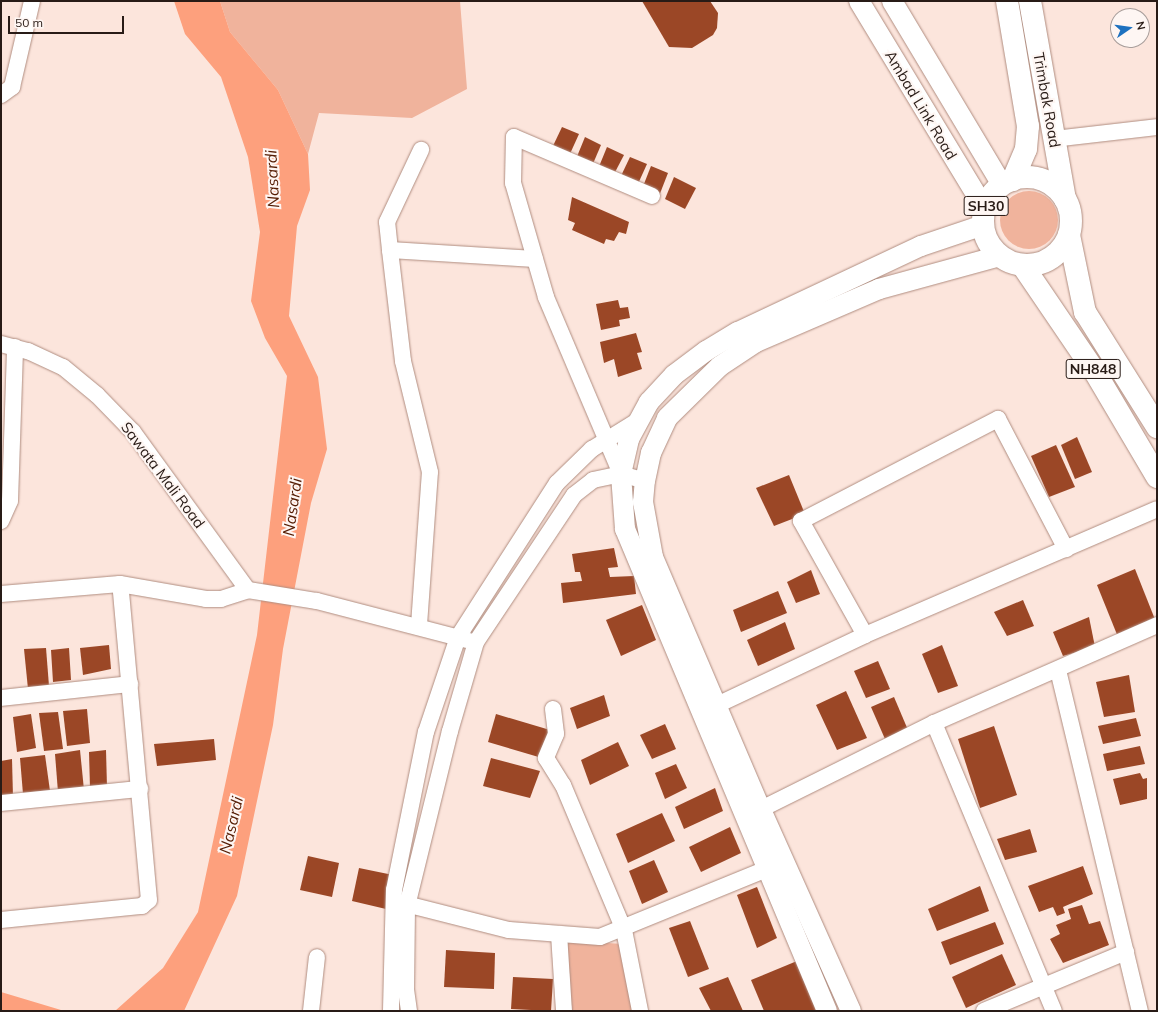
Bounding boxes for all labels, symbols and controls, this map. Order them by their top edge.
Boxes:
scale bar [10,8,126,34]
north arrow [1110,8,1150,48]
text: 50 m [15,15,43,30]
text: N [1133,20,1148,31]
street label: Ambad Link Road [881,47,961,163]
street label: Trimbak Road [1030,51,1064,149]
water label: Nasardi [261,149,283,209]
road number: SH30 [963,194,1009,218]
road number: NH848 [1065,357,1121,381]
street label: Sawata Mali Road [117,418,209,532]
water label: Nasardi [278,477,306,537]
water label: Nasardi [215,794,247,856]

